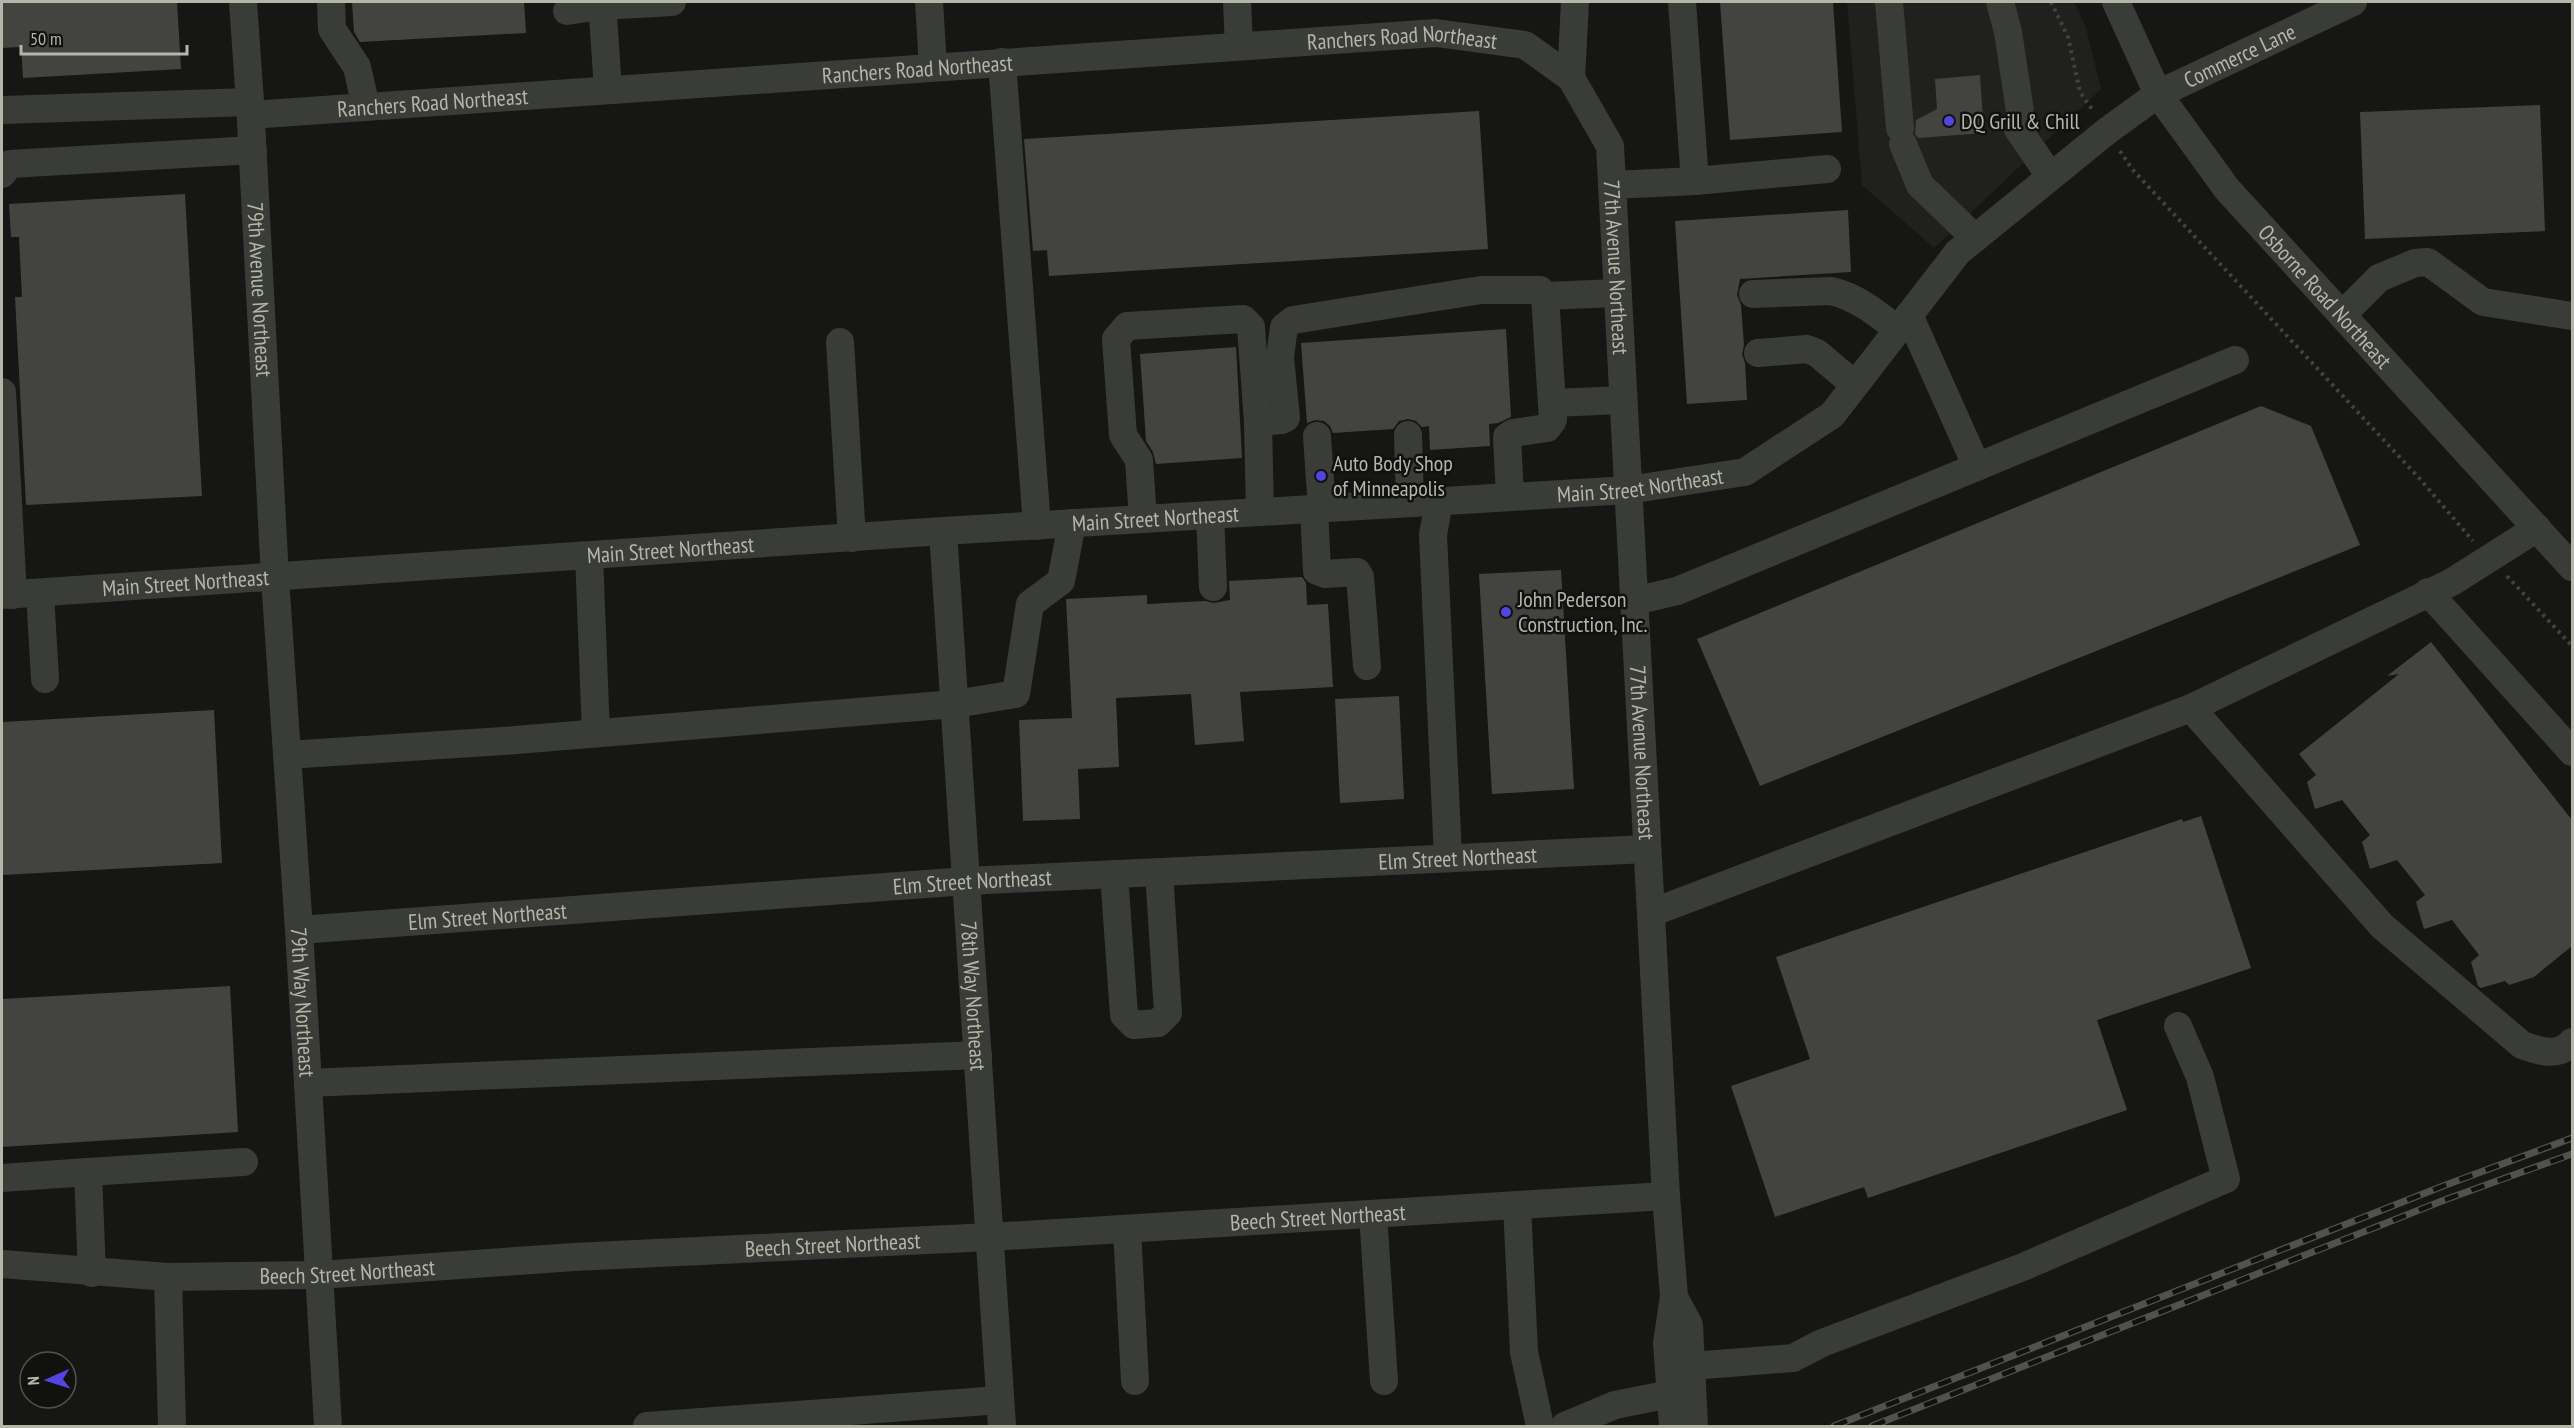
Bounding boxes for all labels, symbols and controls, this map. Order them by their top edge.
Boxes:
street label: Commerce Lane [2179,17,2300,94]
scale bar [21,18,188,56]
street label: Ranchers Road Northeast [1306,19,1499,56]
text: 50 m [30,27,62,50]
street label: Ranchers Road Northeast [821,48,1014,89]
street label: Ranchers Road Northeast [336,82,529,123]
place label: DQ Grill & Chill [1961,107,2081,135]
marker: DQ Grill & Chill [1942,114,1956,128]
street label: 77th Avenue Northeast [1598,179,1635,355]
street label: 79th Avenue Northeast [241,201,278,378]
street label: Osborne Road Northeast [2252,219,2398,374]
place label: Auto Body Shop of Minneapolis [1333,449,1453,502]
street label: Main Street Northeast [1556,462,1725,508]
marker: Auto Body Shop of Minneapolis [1314,469,1328,483]
street label: Main Street Northeast [1071,499,1240,537]
street label: Main Street Northeast [586,530,755,569]
street label: Main Street Northeast [101,563,270,602]
place label: John Pederson Construction, Inc. [1517,585,1647,638]
marker: John Pederson Construction, Inc. [1499,605,1513,619]
street label: 77th Avenue Northeast [1624,664,1661,841]
street label: Elm Street Northeast [1378,840,1538,876]
street label: Elm Street Northeast [892,863,1052,900]
street label: Elm Street Northeast [407,896,568,936]
street label: 78th Way Northeast [955,920,993,1072]
street label: 79th Way Northeast [285,926,322,1078]
street label: Beech Street Northeast [1229,1198,1406,1236]
street label: Beech Street Northeast [744,1226,921,1263]
street label: Beech Street Northeast [259,1253,436,1290]
north arrow [18,1350,78,1410]
text: N [23,1376,43,1386]

